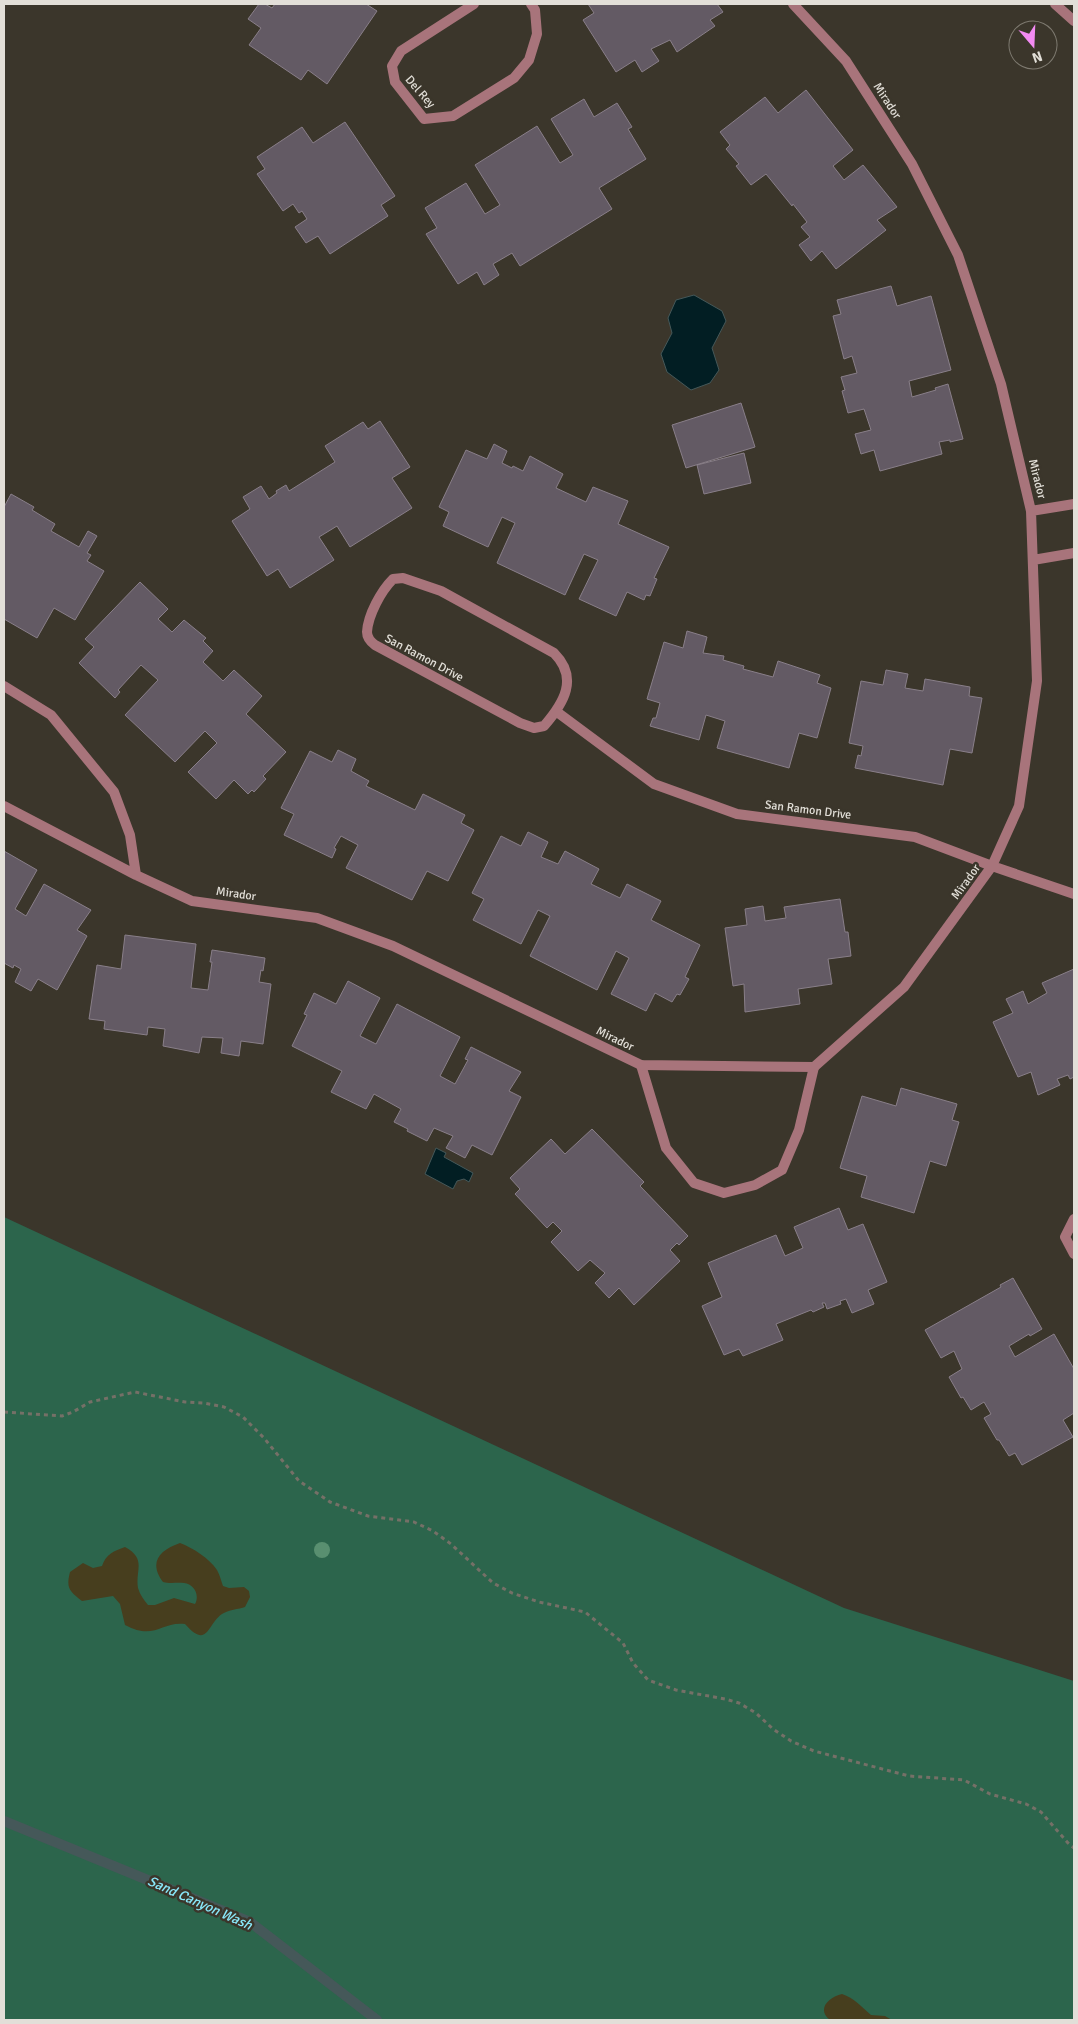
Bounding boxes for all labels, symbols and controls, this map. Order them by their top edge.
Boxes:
north arrow [1008,20,1058,70]
text: N [1030,47,1044,66]
street label: Del Rey [402,73,439,112]
street label: Mirador [870,80,905,122]
street label: Mirador [1025,458,1049,501]
street label: San Ramon Drive [382,631,466,685]
street label: San Ramon Drive [764,797,852,823]
street label: Mirador [948,861,984,903]
street label: Mirador [215,884,258,904]
street label: Mirador [594,1023,637,1055]
water label: Sand Canyon Wash [145,1872,255,1934]

